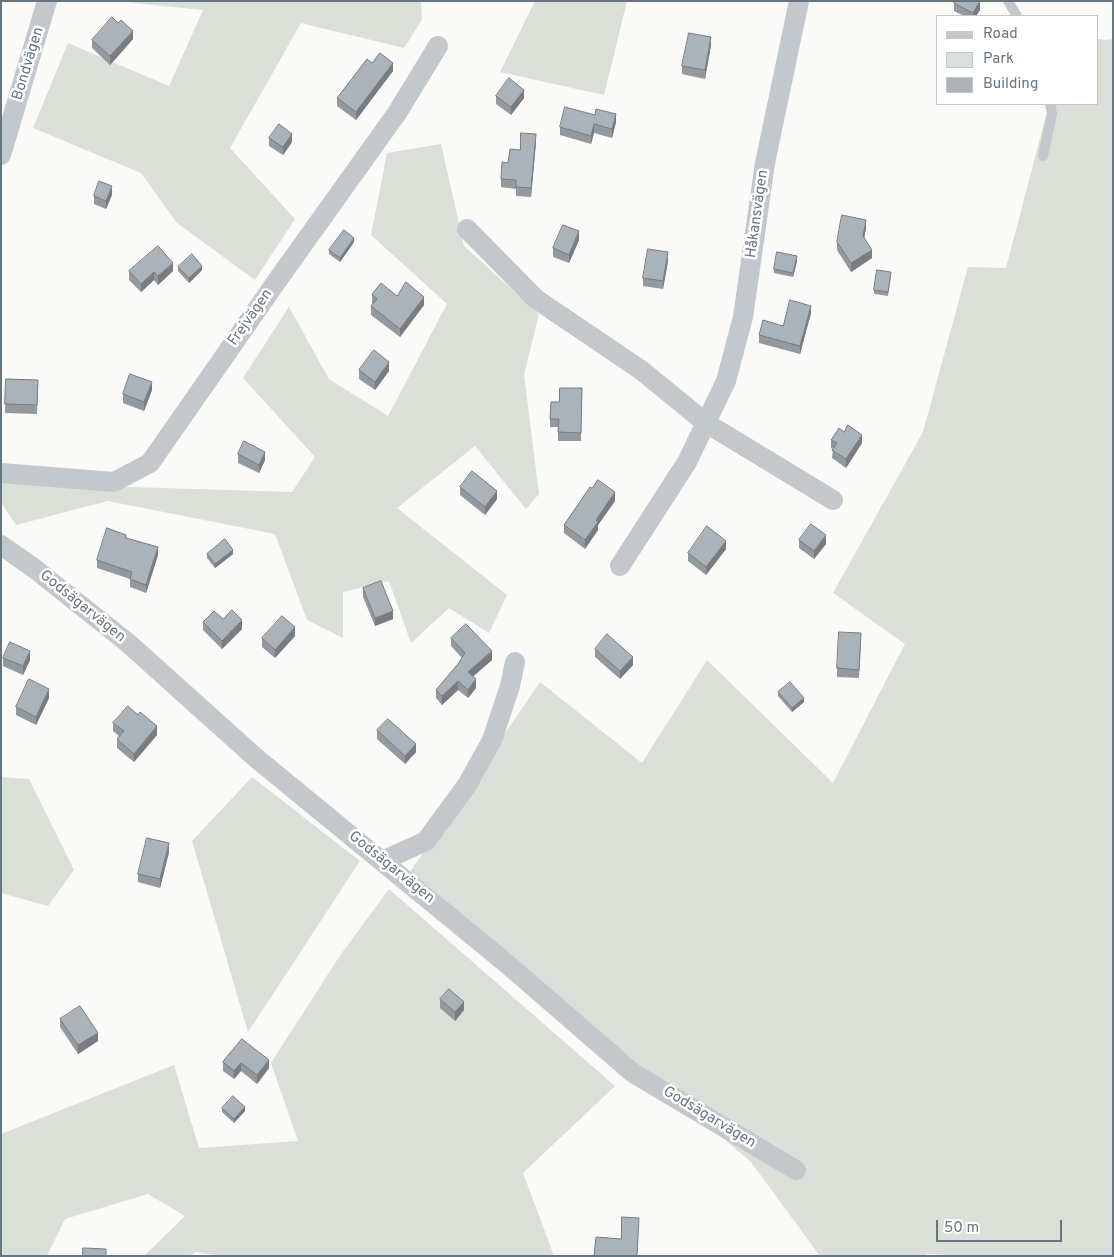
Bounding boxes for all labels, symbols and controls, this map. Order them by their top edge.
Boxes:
legend [936,15,1099,105]
street label: Bondvägen [9,25,49,103]
text: Road [983,25,1018,44]
text: Park [983,50,1014,69]
text: Building [983,75,1038,94]
street label: Håkansvägen [743,169,773,259]
street label: Frejvägen [225,286,277,350]
street label: Godsägarvägen [36,567,128,647]
street label: Godsägarvägen [345,828,437,908]
street label: Godsägarvägen [659,1083,759,1153]
scale bar [939,1210,1065,1242]
text: 50 m [944,1219,979,1238]

